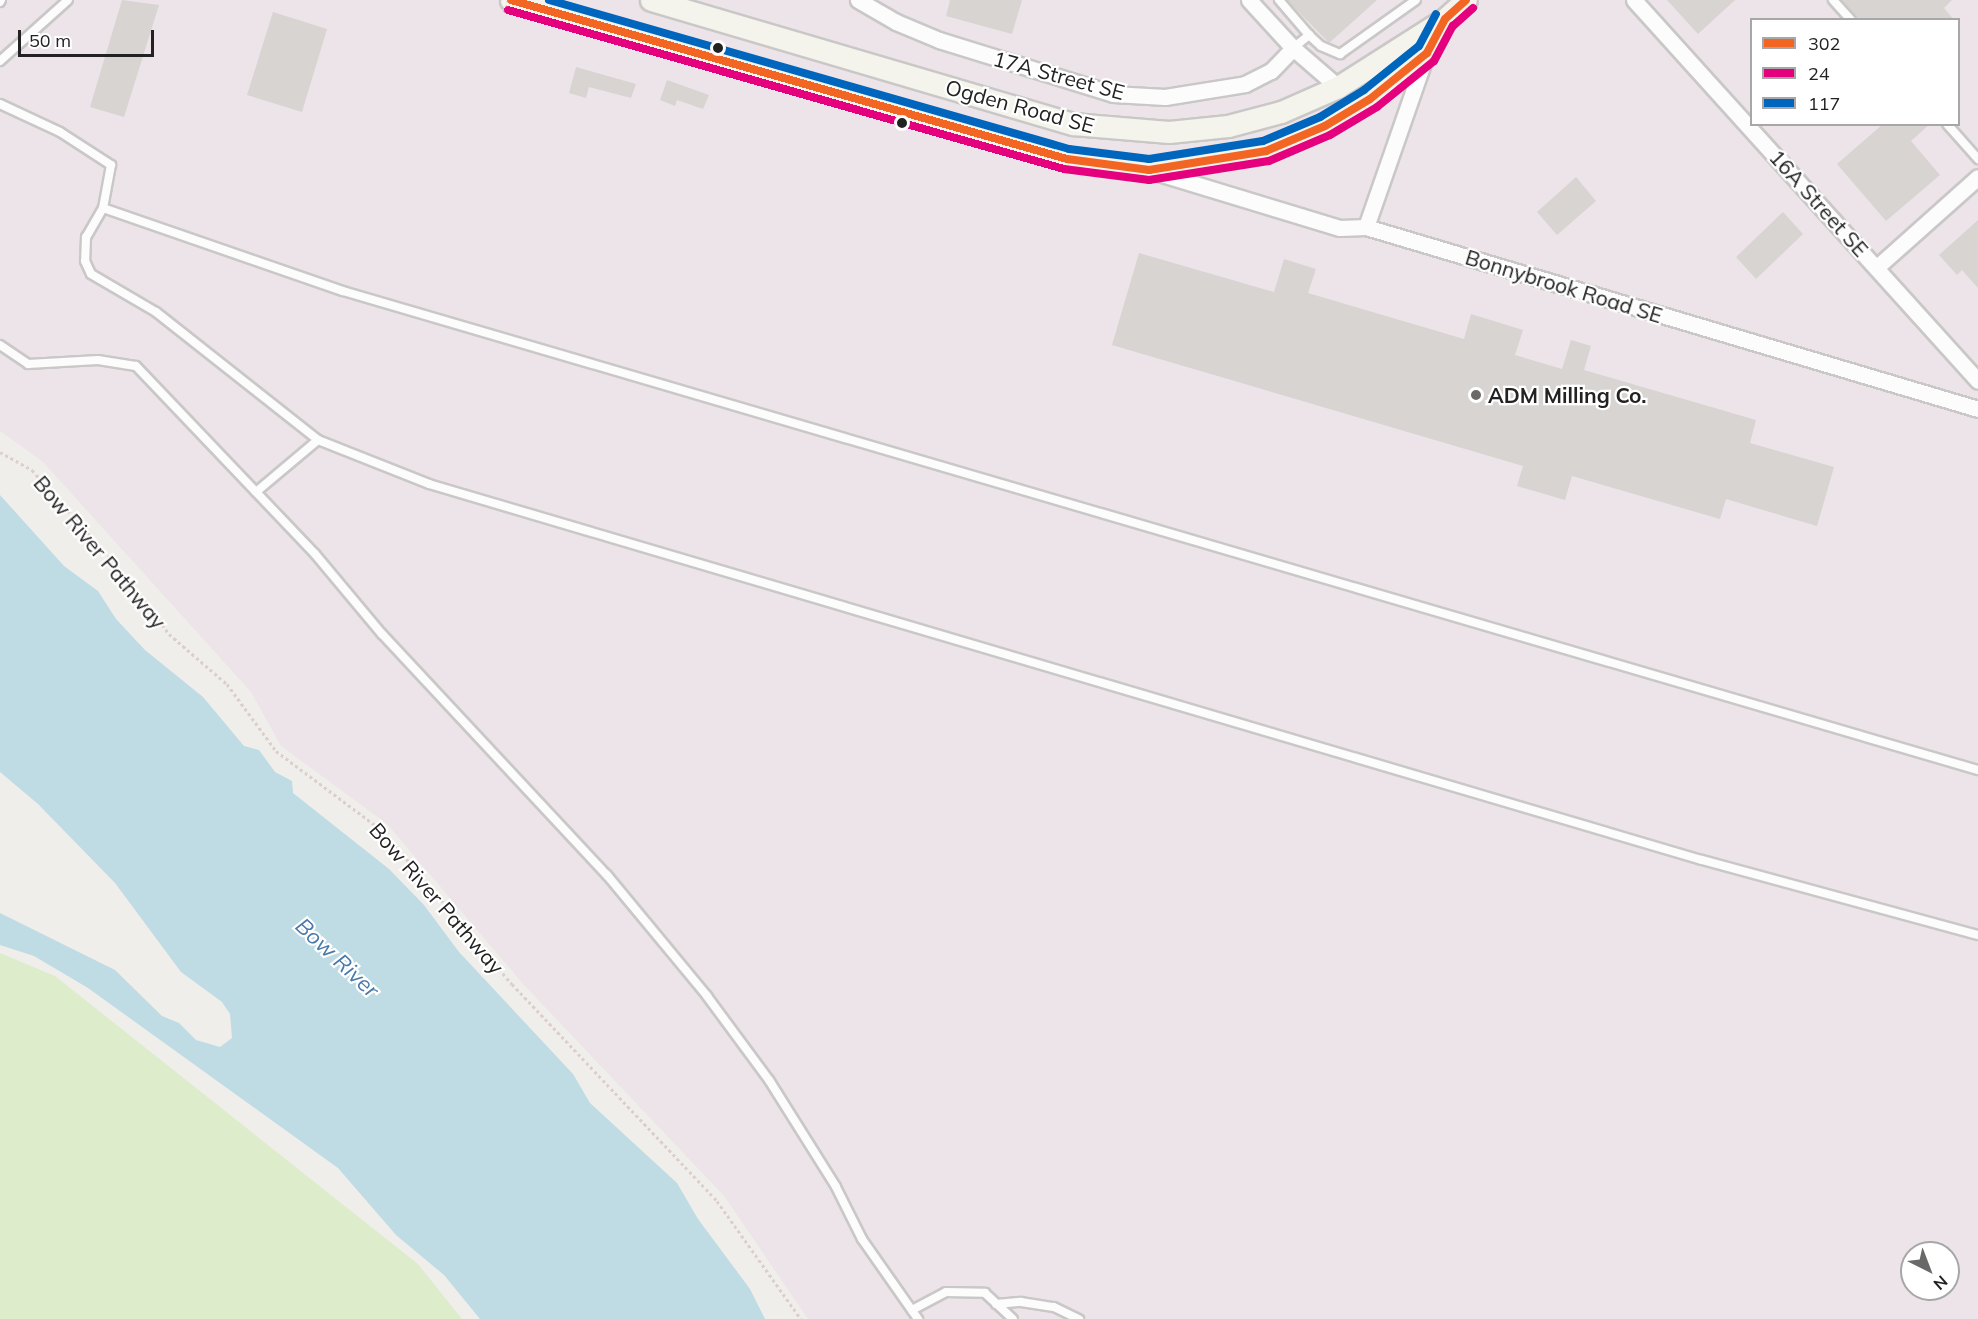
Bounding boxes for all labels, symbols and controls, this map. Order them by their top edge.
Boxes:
scale bar [21,18,158,56]
legend [1750,18,1960,126]
text: 50 m [29,29,71,52]
text: 302 [1808,32,1840,55]
unlabelled marker [712,42,724,54]
street label: 17A Street SE [990,45,1128,105]
text: 24 [1808,62,1830,85]
street label: Ogden Road SE [943,74,1097,138]
text: 117 [1808,92,1840,115]
unlabelled marker [896,117,908,129]
street label: 16A Street SE [1764,144,1874,262]
street label: Bonnybrook Road SE [1462,244,1666,328]
place label: ADM Milling Co. [1488,382,1646,408]
marker: ADM Milling Co. [1469,388,1483,402]
street label: Bow River Pathway [29,470,171,634]
street label: Bow River Pathway [365,817,509,979]
water label: Bow River [290,913,384,1003]
north arrow [1900,1241,1960,1301]
text: N [1930,1271,1952,1294]

